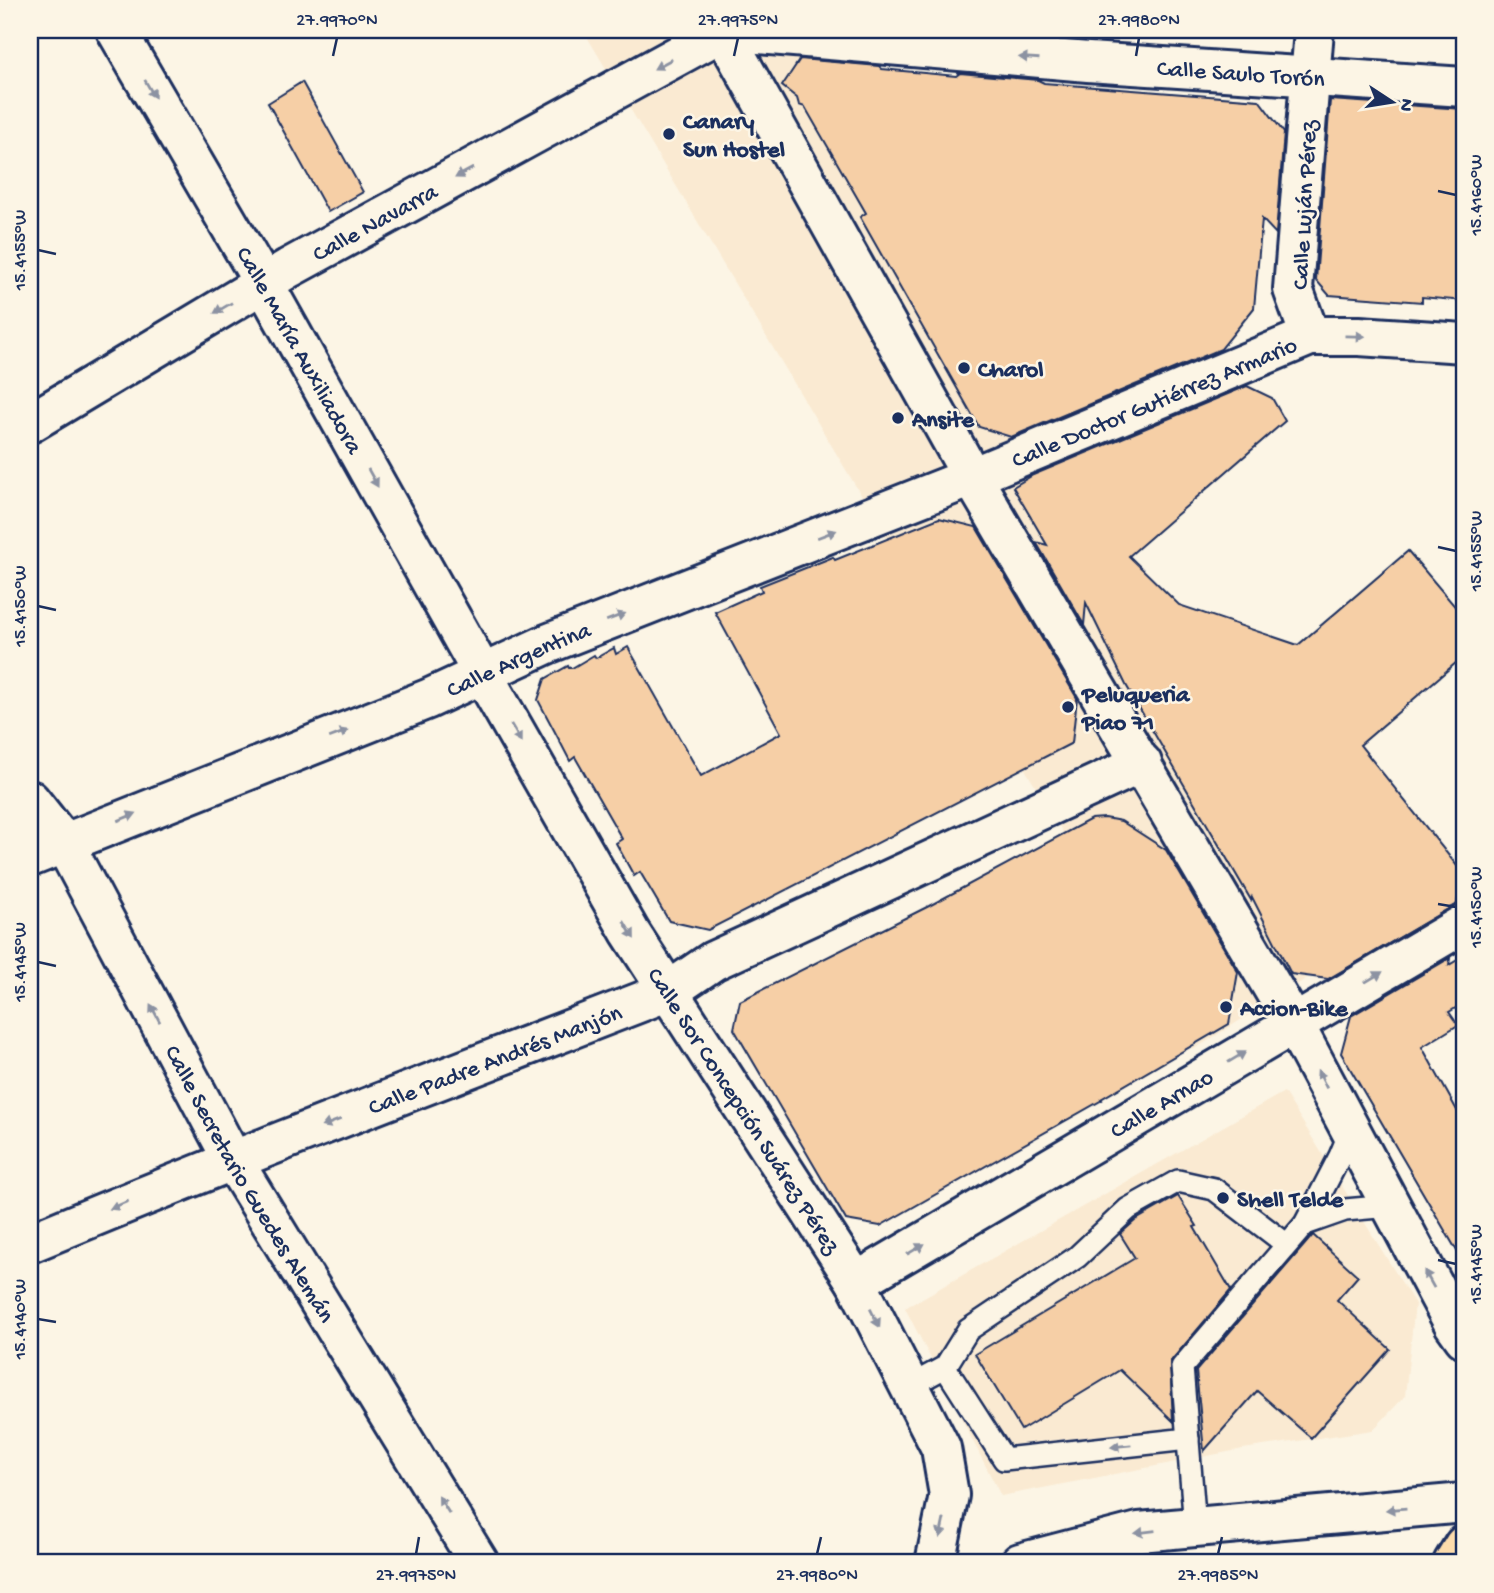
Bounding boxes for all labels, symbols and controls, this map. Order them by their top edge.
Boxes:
text: 27.9970°N [296,11,378,32]
text: 27.9975°N [698,11,778,32]
text: 27.9980°N [1098,11,1180,32]
one-way arrow [1018,52,1040,63]
street label: Calle Saulo Torón [1156,56,1326,96]
one-way arrow [654,58,673,70]
north arrow [1358,66,1428,136]
one-way arrow [144,79,157,98]
text: N [1393,96,1418,113]
place label: Canary Sun Hostel [683,109,785,166]
street label: Calle Luján Pérez [1288,118,1325,291]
marker: Canary Sun Hostel [661,126,677,142]
text: 15.4160°W [1467,155,1488,236]
one-way arrow [454,167,473,179]
street label: Calle Navarra [308,178,444,270]
text: 15.4155°W [11,210,32,291]
street label: Calle María Auxiliadora [228,243,368,461]
one-way arrow [213,302,232,315]
one-way arrow [1345,331,1367,342]
street label: Calle Doctor Gutiérrez Armario [1008,332,1302,477]
place label: Charol [978,357,1043,386]
marker: Charol [956,360,972,376]
place label: Ansite [911,407,975,436]
marker: Ansite [890,410,906,426]
one-way arrow [367,468,379,487]
text: 15.4155°W [1467,511,1488,592]
one-way arrow [817,528,838,539]
text: 15.4150°W [11,565,32,648]
one-way arrow [605,612,626,623]
street label: Calle Argentina [443,617,596,706]
place label: Peluqueria Piao 71 [1080,682,1191,739]
marker: Peluqueria Piao 71 [1060,699,1076,715]
one-way arrow [510,723,522,742]
one-way arrow [328,729,349,740]
one-way arrow [116,812,137,823]
text: 15.4150°W [1467,866,1488,949]
one-way arrow [623,920,635,939]
text: 15.4145°W [11,922,32,1003]
street label: Calle Sor Concepción Suárez Pérez [639,963,846,1262]
one-way arrow [1365,971,1384,983]
place label: Accion-Bike [1239,996,1349,1025]
street label: Calle Padre Andrés Manjón [365,999,627,1124]
marker: Accion-Bike [1218,999,1234,1015]
one-way arrow [149,1003,160,1023]
street label: Calle Secretario Guedes Alemán [156,1041,340,1330]
one-way arrow [1228,1050,1247,1063]
street label: Calle Arnao [1106,1064,1220,1147]
one-way arrow [1316,1069,1327,1089]
one-way arrow [321,1117,342,1128]
place label: Shell Telde [1237,1187,1345,1216]
marker: Shell Telde [1215,1190,1231,1206]
one-way arrow [109,1200,130,1211]
text: 15.4145°W [1467,1224,1488,1305]
one-way arrow [906,1243,925,1255]
one-way arrow [1423,1269,1435,1289]
text: 15.4140°W [11,1279,32,1360]
one-way arrow [869,1308,880,1328]
one-way arrow [1109,1441,1131,1452]
one-way arrow [437,1495,450,1514]
one-way arrow [1385,1504,1407,1515]
one-way arrow [937,1517,948,1539]
one-way arrow [1134,1526,1156,1537]
text: 27.9975°N [376,1566,456,1587]
text: 27.9980°N [776,1566,858,1587]
text: 27.9985°N [1177,1566,1259,1587]

